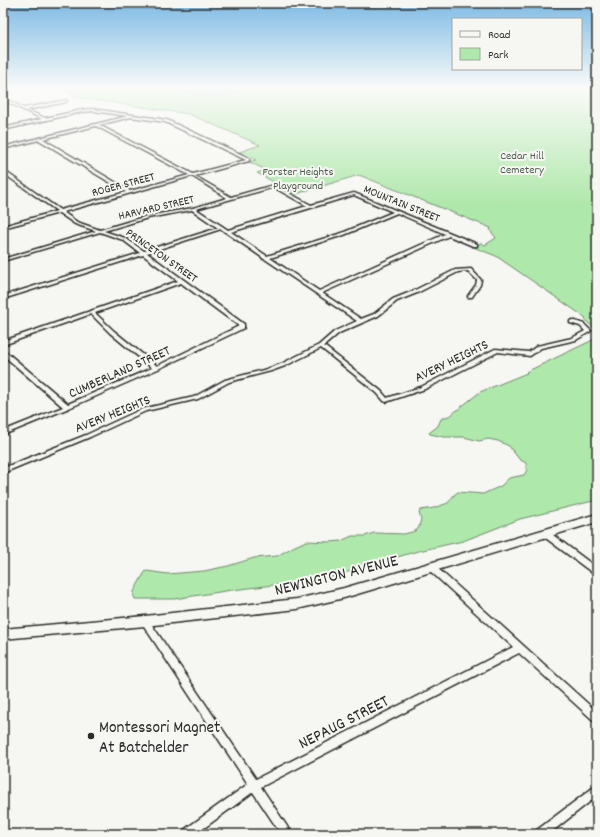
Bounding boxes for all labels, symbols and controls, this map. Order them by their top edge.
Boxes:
legend [452,18,582,70]
text: Road [488,27,510,44]
text: Park [488,47,509,64]
park label: Cedar Hill Cemetery [500,148,545,179]
park label: Forster Heights Playground [263,164,333,195]
street label: ROGER STREET [90,169,157,202]
street label: MOUNTAIN STREET [361,181,442,228]
street label: HARVARD STREET [117,191,196,225]
street label: PRINCETON STREET [122,225,201,287]
street label: AVERY HEIGHTS [412,335,492,388]
street label: CUMBERLAND STREET [66,341,174,404]
street label: AVERY HEIGHTS [72,391,153,439]
street label: NEWINGTON AVENUE [272,550,401,604]
street label: NEPAUG STREET [295,691,394,757]
place label: Montessori Magnet At Batchelder [99,717,220,761]
marker: Montessori Magnet At Batchelder [86,731,96,741]

